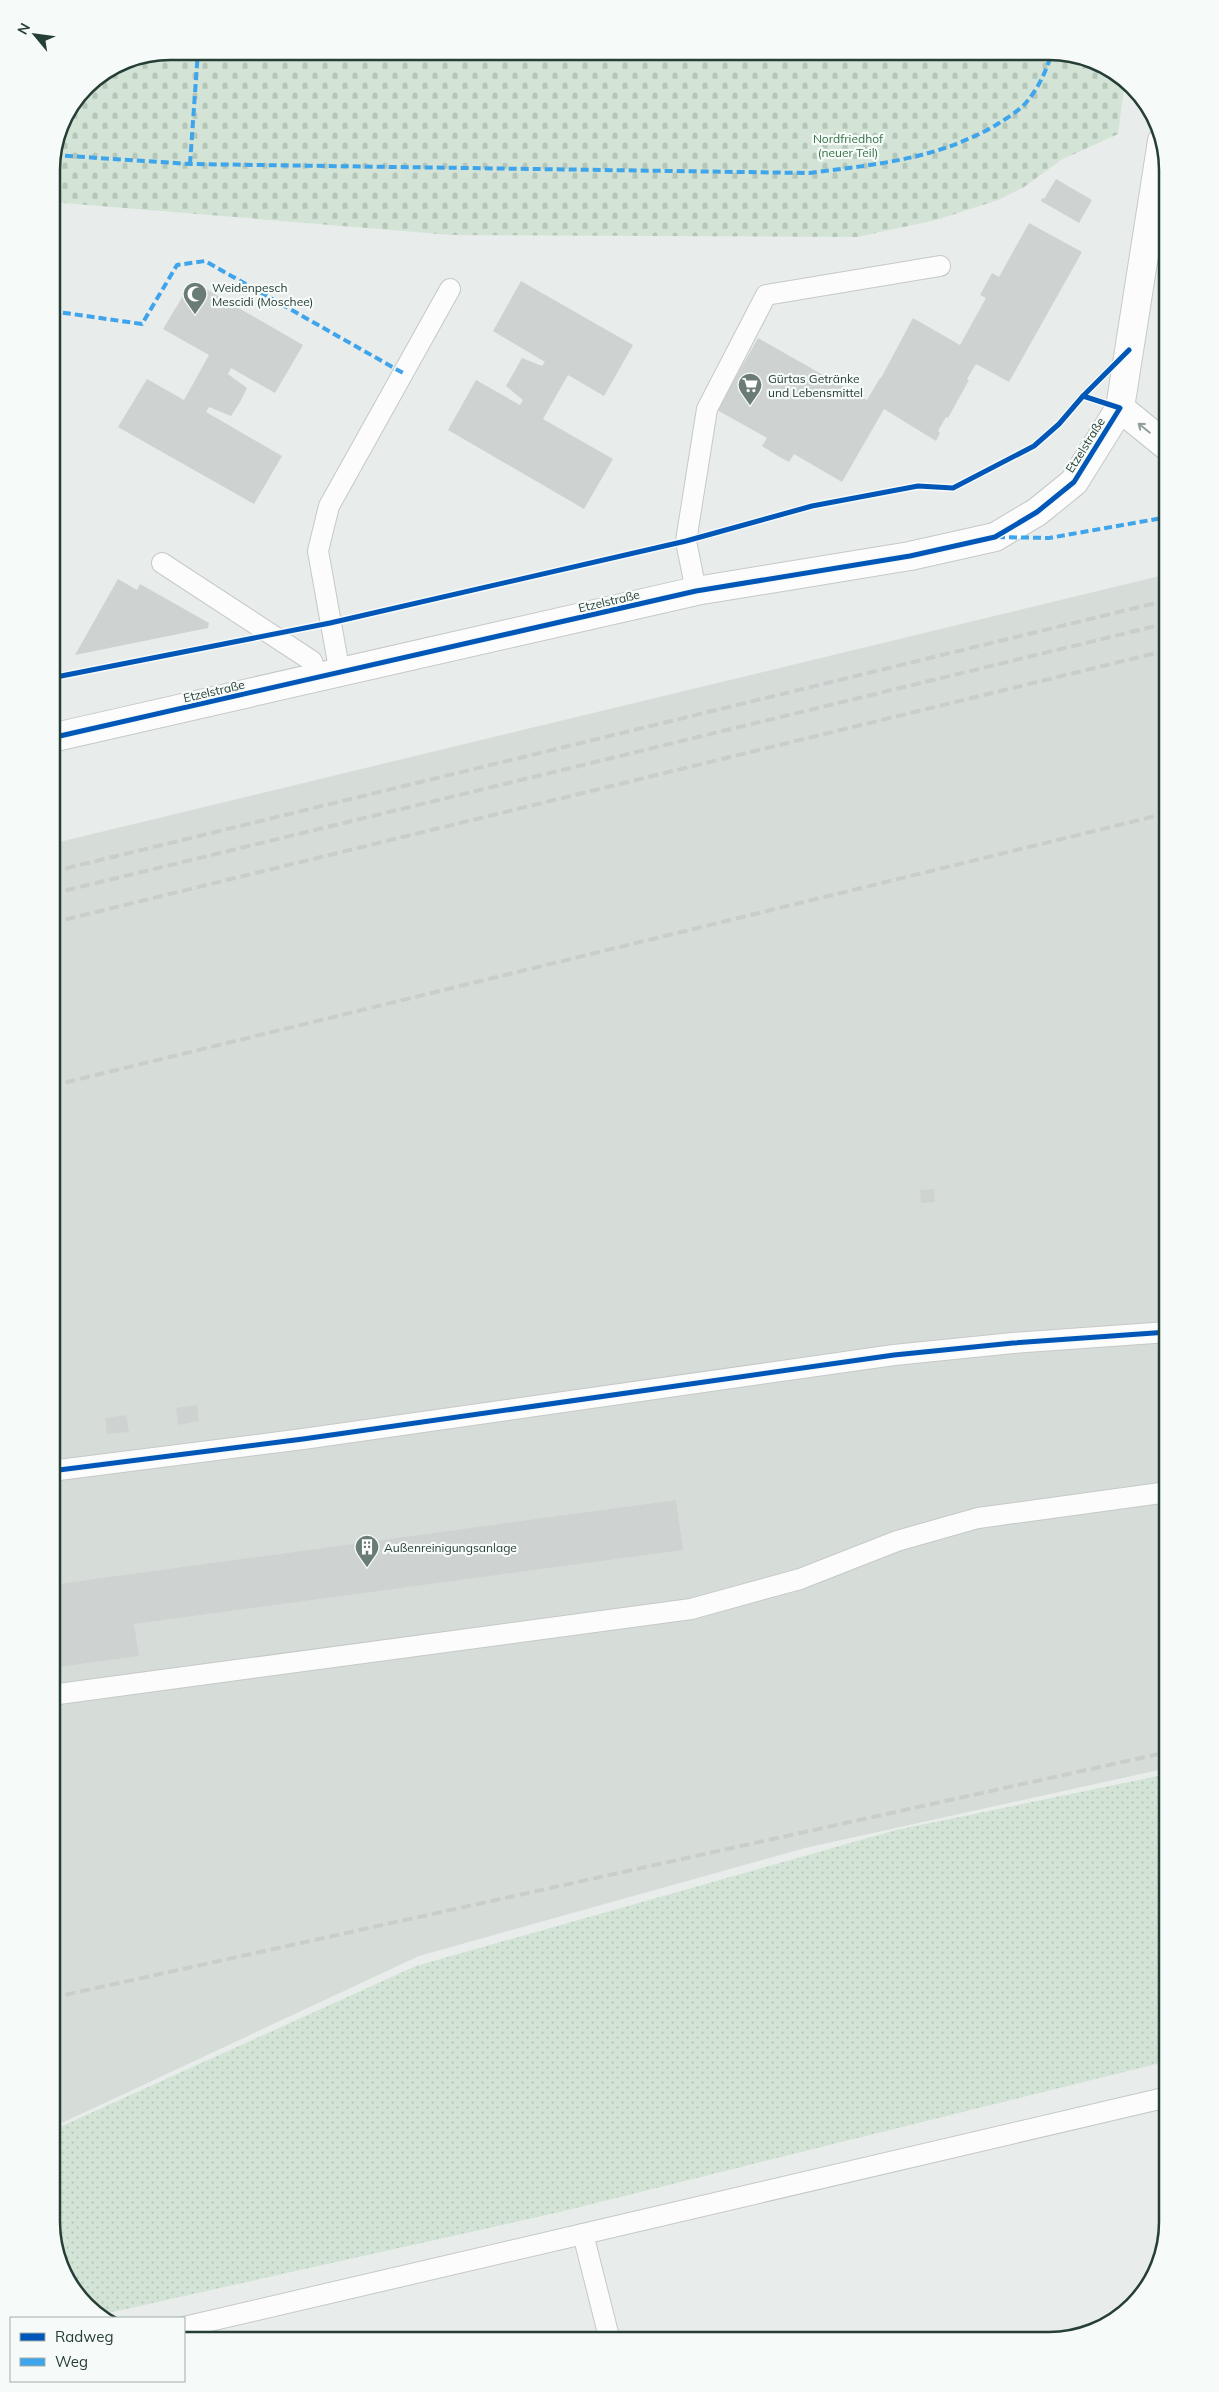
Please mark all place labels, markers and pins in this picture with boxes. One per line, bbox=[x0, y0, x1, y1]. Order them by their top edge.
place label: Weidenpesch Mescidi (Moschee) bbox=[212, 280, 313, 309]
mosque icon: Weidenpesch Mescidi (Moschee) bbox=[182, 281, 208, 315]
place label: Gürtas Getränke und Lebensmittel bbox=[768, 371, 863, 400]
supermarket icon: Gürtas Getränke und Lebensmittel bbox=[737, 372, 763, 406]
building icon: Außenreinigungsanlage bbox=[354, 1534, 380, 1568]
place label: Außenreinigungsanlage bbox=[384, 1540, 517, 1555]

